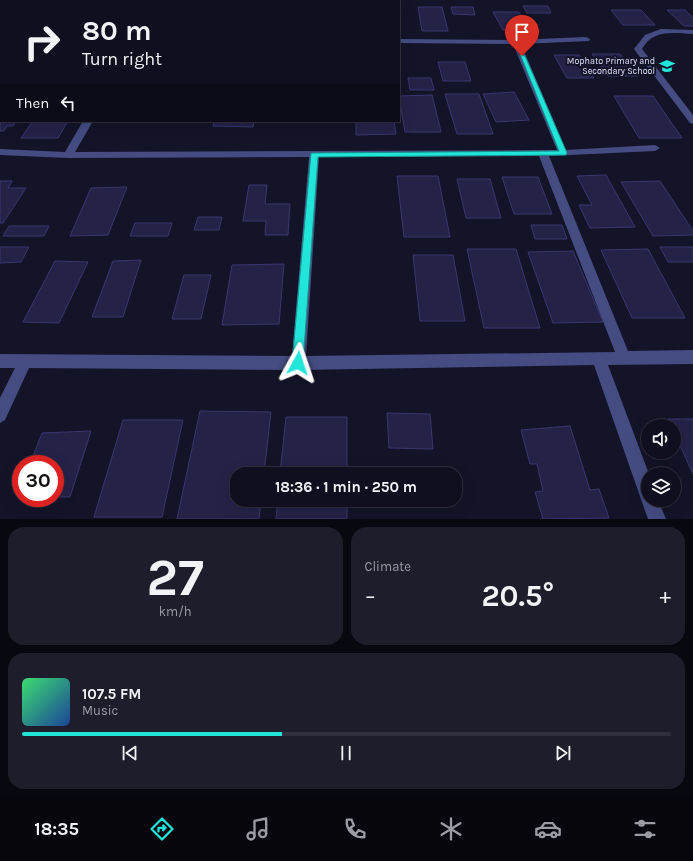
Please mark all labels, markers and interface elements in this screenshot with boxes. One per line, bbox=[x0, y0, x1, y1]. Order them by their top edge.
text: 80 m bbox=[82, 14, 151, 47]
pin bbox=[505, 15, 539, 56]
icon: right bbox=[16, 16, 68, 68]
icon: arrive bbox=[511, 21, 533, 43]
text: Turn right bbox=[82, 48, 162, 70]
place label: Mophato Primary and Secondary School bbox=[567, 56, 655, 76]
school or university icon: Mophato Primary and Secondary School bbox=[658, 57, 676, 75]
icon: left bbox=[57, 92, 79, 114]
text: Then bbox=[16, 94, 49, 112]
position arrow bbox=[277, 342, 319, 384]
map controls bbox=[641, 419, 681, 507]
button: sound bbox=[641, 419, 681, 459]
speed limit sign: 30 bbox=[12, 455, 64, 507]
button: layers bbox=[641, 467, 681, 507]
text: 18:36 · 1 min · 250 m bbox=[275, 478, 417, 496]
text: 27 bbox=[147, 547, 204, 608]
text: Climate bbox=[365, 559, 411, 574]
text: 20.5° bbox=[481, 578, 554, 614]
text: − bbox=[365, 583, 376, 609]
text: + bbox=[659, 583, 671, 609]
text: km/h bbox=[159, 604, 192, 619]
text: 107.5 FM bbox=[82, 685, 141, 703]
text: Music bbox=[82, 703, 118, 718]
icon: previous bbox=[119, 742, 141, 764]
icon: pause bbox=[335, 742, 357, 764]
icon: next bbox=[552, 742, 574, 764]
icon: directions bbox=[148, 815, 176, 843]
icon: music bbox=[244, 815, 272, 843]
icon: phone bbox=[341, 815, 369, 843]
icon: climate bbox=[437, 815, 465, 843]
icon: car bbox=[534, 815, 562, 843]
icon: filters bbox=[631, 815, 659, 843]
text: 18:35 bbox=[34, 818, 79, 840]

